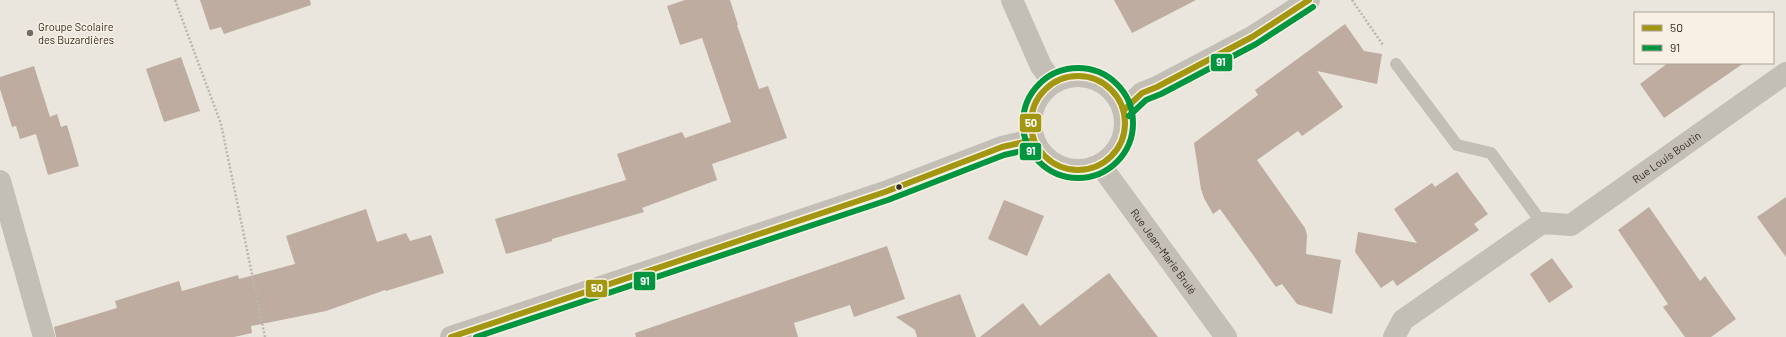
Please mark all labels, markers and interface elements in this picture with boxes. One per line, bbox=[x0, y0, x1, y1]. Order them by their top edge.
legend bbox=[1634, 12, 1774, 64]
place label: Groupe Scolaire des Buzardières bbox=[38, 20, 114, 46]
text: 50 bbox=[1670, 20, 1683, 34]
marker: Groupe Scolaire des Buzardières bbox=[25, 28, 35, 38]
text: 91 bbox=[1670, 40, 1680, 54]
line badge: 91 bbox=[1210, 53, 1233, 72]
text: 91 bbox=[1216, 55, 1226, 68]
line badge: 50 bbox=[1019, 113, 1042, 133]
text: 50 bbox=[1025, 116, 1037, 129]
street label: Rue Louis Boutin bbox=[1630, 128, 1703, 186]
line badge: 91 bbox=[1019, 142, 1042, 161]
text: 91 bbox=[1026, 144, 1036, 157]
unlabelled marker bbox=[894, 182, 904, 192]
street label: Rue Jean-Marie Brulé bbox=[1129, 206, 1199, 297]
line badge: 91 bbox=[633, 271, 656, 291]
text: 91 bbox=[640, 274, 650, 287]
line badge: 50 bbox=[585, 279, 608, 298]
text: 50 bbox=[591, 281, 603, 294]

